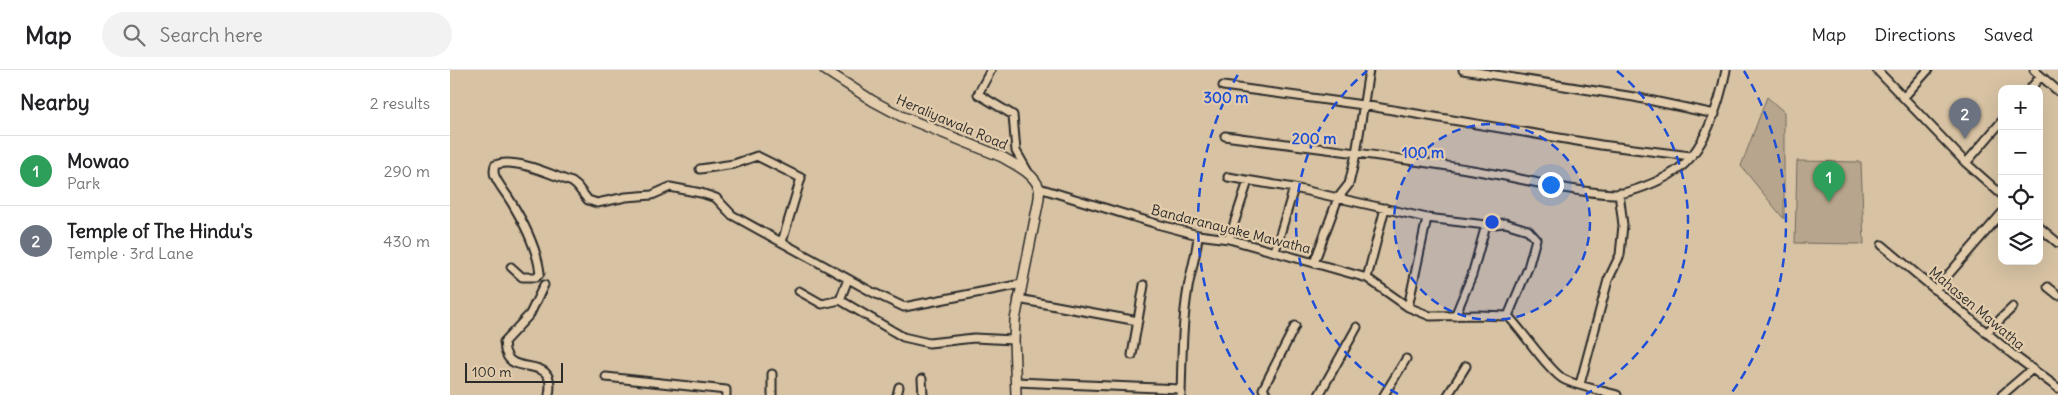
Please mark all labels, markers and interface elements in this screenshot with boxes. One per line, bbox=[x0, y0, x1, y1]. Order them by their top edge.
search box bbox=[102, 12, 452, 57]
text: Map bbox=[25, 20, 72, 50]
icon: search bbox=[120, 21, 148, 49]
text: Search here bbox=[160, 23, 263, 47]
text: Map bbox=[1811, 23, 1846, 46]
text: Directions bbox=[1874, 23, 1956, 46]
text: Saved bbox=[1984, 23, 2033, 46]
map controls bbox=[1998, 85, 2043, 265]
button: + bbox=[1998, 85, 2043, 130]
text: 300 m bbox=[1204, 88, 1249, 107]
text: Nearby bbox=[20, 89, 90, 116]
street label: Heraliyawala Road bbox=[893, 90, 1011, 154]
text: 2 results bbox=[370, 93, 430, 113]
pin: 2 bbox=[1949, 98, 1981, 139]
text: 200 m bbox=[1292, 129, 1336, 148]
button: − bbox=[1998, 130, 2043, 175]
text: 100 m bbox=[1402, 143, 1444, 162]
text: Mowao bbox=[67, 149, 129, 173]
text: 1 bbox=[33, 161, 39, 181]
text: 290 m bbox=[384, 161, 430, 181]
pin: 1 bbox=[1813, 161, 1845, 202]
your location bbox=[1538, 172, 1564, 198]
text: Park bbox=[67, 173, 100, 193]
button: locate bbox=[1998, 175, 2043, 220]
street label: Bandaranayake Mawatha bbox=[1149, 200, 1313, 258]
centre of rings bbox=[1483, 213, 1501, 231]
text: Temple of The Hindu's bbox=[67, 219, 253, 243]
button: layers bbox=[1998, 220, 2043, 265]
text: 2 bbox=[32, 231, 40, 251]
text: 430 m bbox=[383, 231, 430, 251]
text: Temple · 3rd Lane bbox=[67, 243, 194, 263]
street label: Mahasen Mawatha bbox=[1925, 263, 2029, 353]
scale bar bbox=[465, 360, 562, 383]
text: 100 m bbox=[472, 363, 512, 381]

